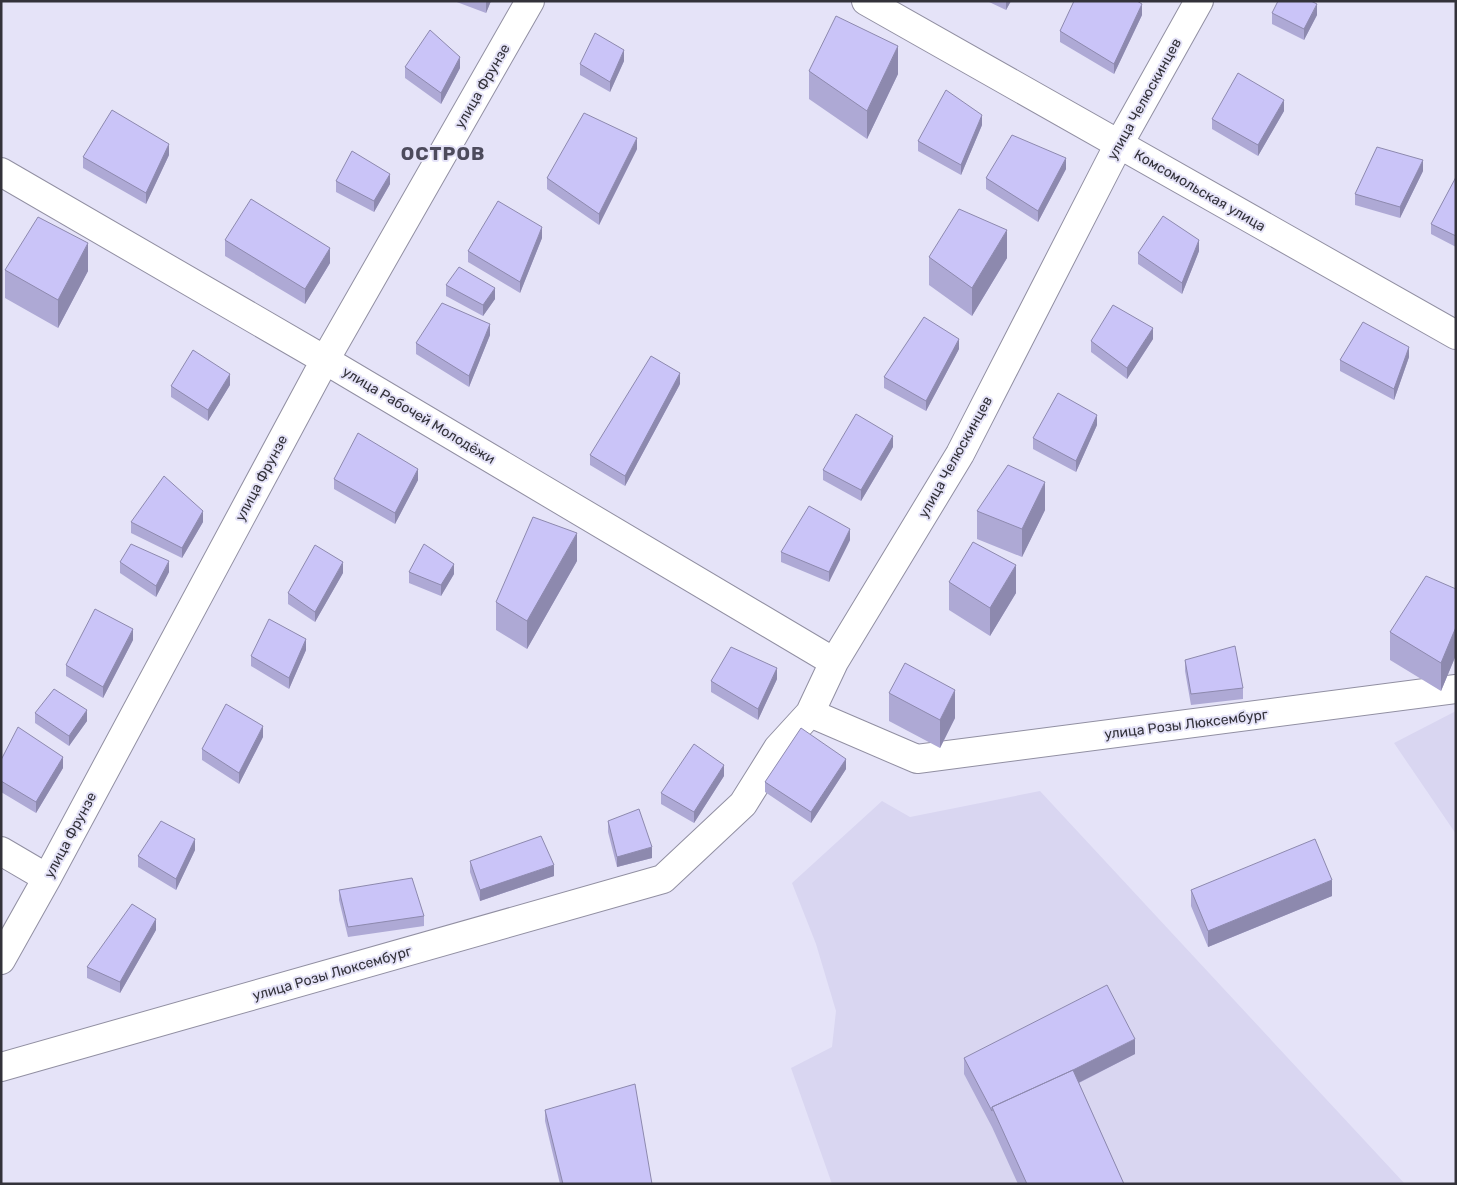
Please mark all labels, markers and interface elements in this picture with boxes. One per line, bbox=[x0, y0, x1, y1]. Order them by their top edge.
street label: улица Челюскинцев bbox=[1104, 35, 1185, 163]
street label: улица Фрунзе bbox=[451, 41, 514, 132]
district label: ОСТРОВ bbox=[401, 142, 485, 165]
street label: Комсомольская улица bbox=[1131, 146, 1268, 235]
street label: улица Рабочей Молодёжи bbox=[339, 363, 498, 468]
street label: улица Челюскинцев bbox=[915, 393, 996, 521]
street label: улица Фрунзе bbox=[232, 432, 291, 524]
street label: улица Розы Люксембург bbox=[1103, 706, 1269, 743]
street label: улица Фрунзе bbox=[41, 789, 100, 881]
street label: улица Розы Люксембург bbox=[251, 943, 414, 1004]

